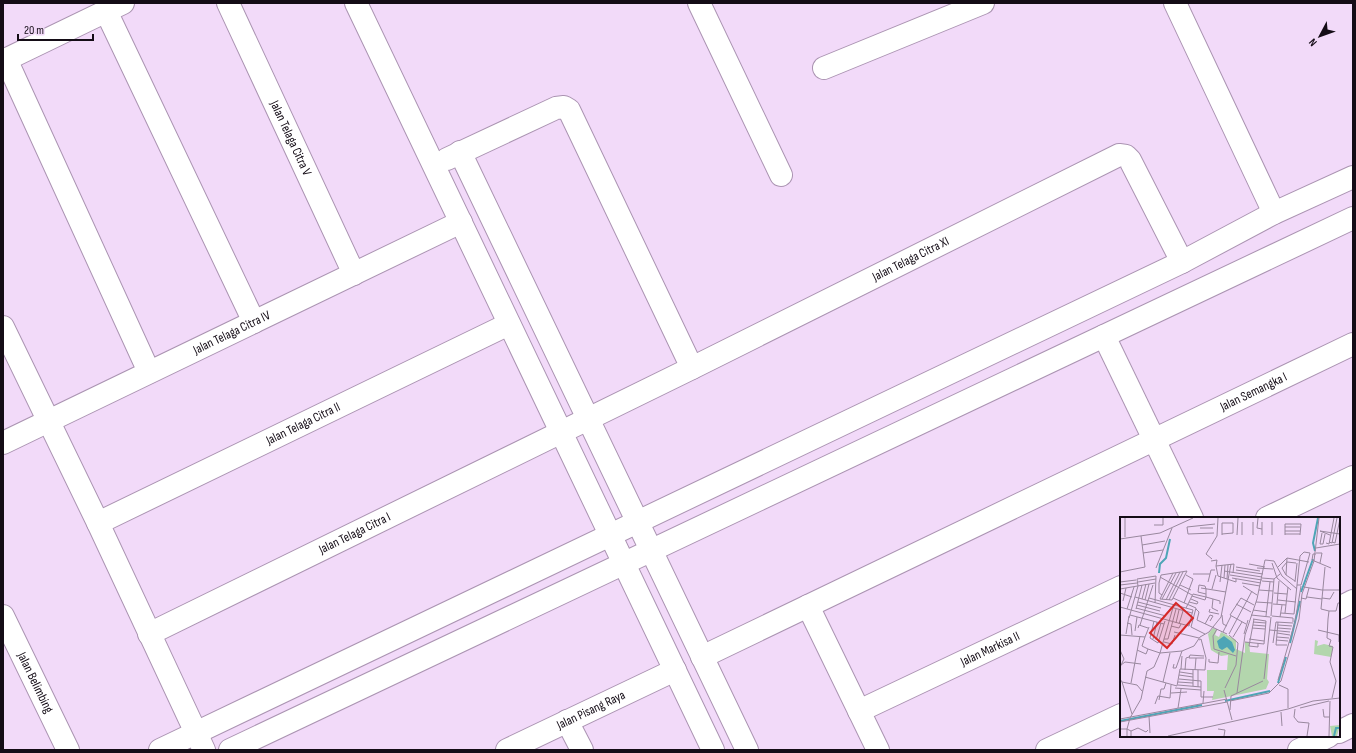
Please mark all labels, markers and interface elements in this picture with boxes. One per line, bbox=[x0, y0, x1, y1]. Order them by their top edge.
scale bar bbox=[18, 16, 93, 42]
north arrow bbox=[1300, 16, 1340, 56]
text: 20 m bbox=[24, 23, 44, 38]
text: N bbox=[1306, 36, 1320, 49]
street label: Jalan Telaga Citra V bbox=[266, 97, 315, 178]
street label: Jalan Telaga Citra XI bbox=[869, 233, 952, 285]
street label: Jalan Telaga Citra IV bbox=[190, 307, 273, 358]
street label: Jalan Semangka I bbox=[1217, 369, 1290, 415]
street label: Jalan Telaga Citra II bbox=[263, 399, 343, 449]
street label: Jalan Telaga Citra I bbox=[315, 509, 393, 558]
inset map bbox=[1120, 517, 1340, 737]
street label: Jalan Markisa II bbox=[957, 628, 1022, 670]
street label: Jalan Belimbing bbox=[13, 649, 57, 716]
street label: Jalan Pisang Raya bbox=[553, 687, 628, 734]

